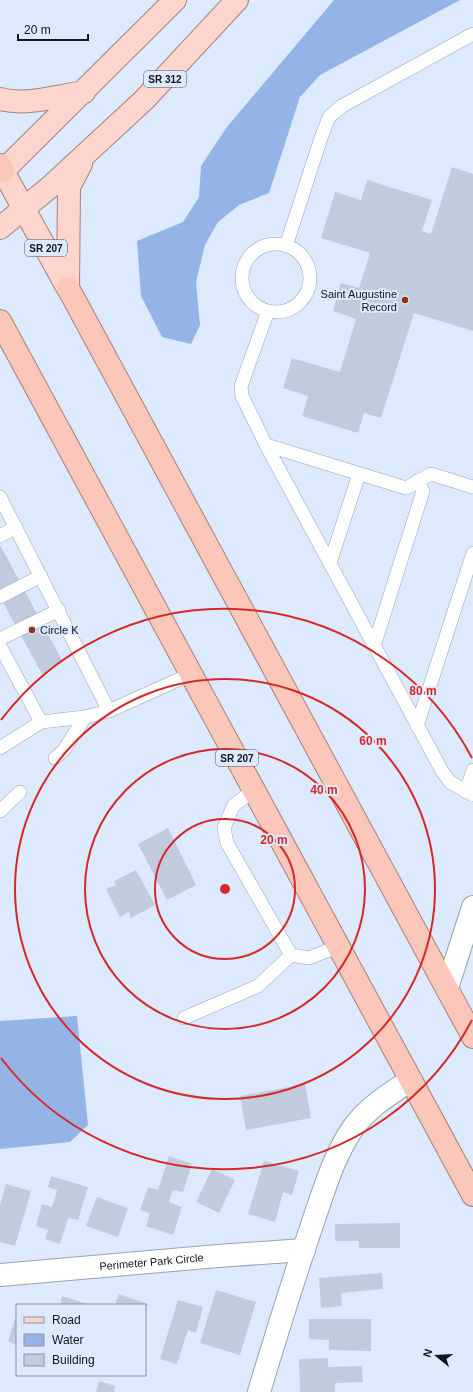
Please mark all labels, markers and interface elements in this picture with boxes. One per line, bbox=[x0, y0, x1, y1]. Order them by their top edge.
scale bar bbox=[18, 16, 88, 42]
text: 20 m bbox=[24, 23, 51, 37]
road number: SR 312 bbox=[144, 71, 186, 87]
road number: SR 207 bbox=[25, 240, 67, 256]
place label: Saint Augustine Record bbox=[321, 288, 397, 313]
marker: Saint Augustine Record bbox=[400, 295, 410, 305]
place label: Circle K bbox=[40, 624, 79, 636]
marker: Circle K bbox=[27, 625, 37, 635]
text: 80 m bbox=[409, 684, 437, 698]
text: 60 m bbox=[359, 734, 387, 748]
road number: SR 207 bbox=[216, 750, 258, 766]
text: 40 m bbox=[310, 783, 338, 797]
text: 20 m bbox=[260, 833, 288, 847]
centre of rings bbox=[218, 882, 232, 896]
street label: Perimeter Park Circle bbox=[99, 1251, 204, 1272]
legend bbox=[16, 1304, 146, 1376]
text: Road bbox=[52, 1313, 81, 1327]
text: Water bbox=[52, 1333, 84, 1347]
north arrow bbox=[417, 1336, 457, 1376]
text: N bbox=[421, 1347, 434, 1359]
text: Building bbox=[52, 1353, 95, 1367]

